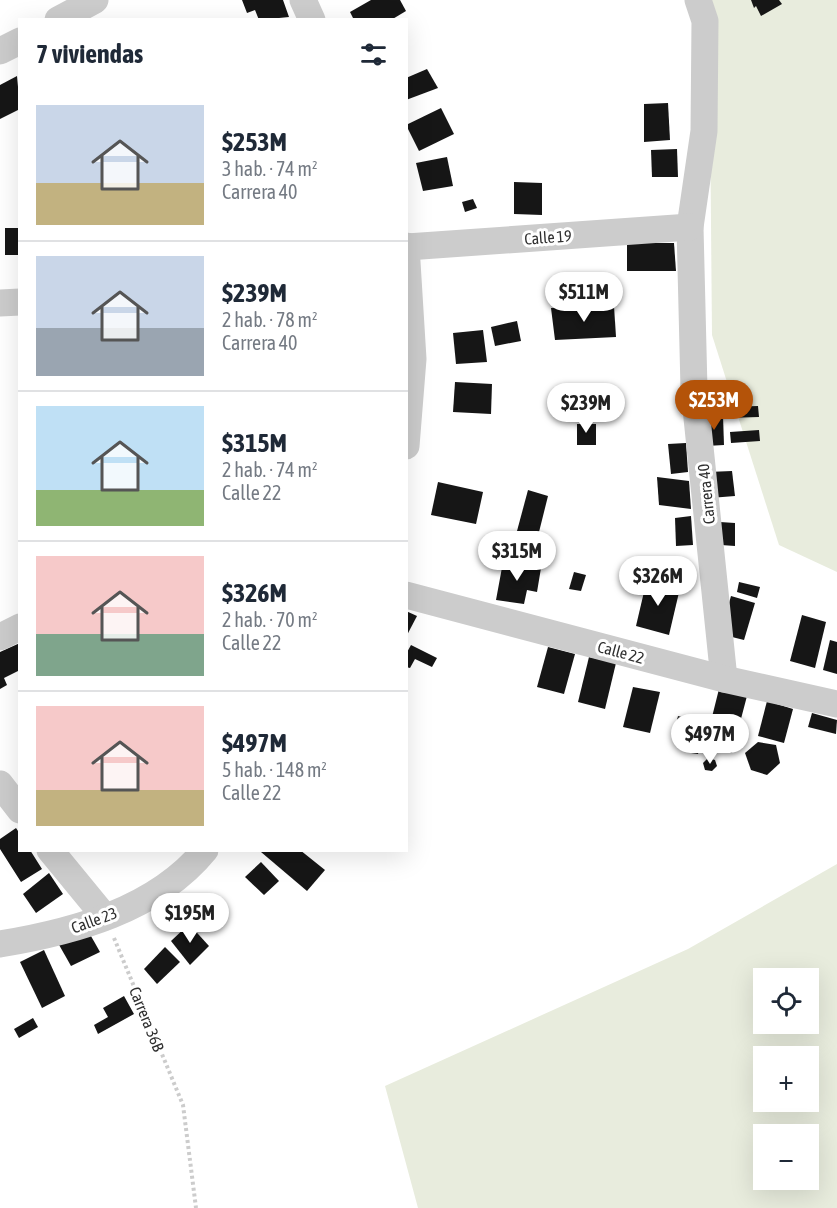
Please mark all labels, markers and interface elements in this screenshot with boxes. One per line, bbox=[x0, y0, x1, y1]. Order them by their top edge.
icon: filters bbox=[357, 38, 390, 71]
text: 7 viviendas bbox=[36, 39, 143, 69]
text: $253M bbox=[222, 127, 287, 157]
icon: home bbox=[84, 129, 156, 201]
text: 3 hab. · 74 m² bbox=[222, 157, 317, 180]
text: Carrera 40 bbox=[222, 180, 298, 203]
street label: Calle 19 bbox=[524, 226, 572, 248]
pin: $511M bbox=[542, 272, 626, 323]
text: $239M bbox=[222, 278, 287, 308]
icon: home bbox=[84, 280, 156, 352]
text: $511M bbox=[559, 280, 609, 303]
text: 2 hab. · 78 m² bbox=[222, 308, 317, 331]
text: Carrera 40 bbox=[222, 331, 298, 354]
pin: $253M bbox=[672, 380, 756, 431]
pin: $239M bbox=[544, 383, 628, 434]
text: $253M bbox=[689, 388, 739, 411]
text: $239M bbox=[561, 391, 611, 414]
text: $315M bbox=[222, 428, 287, 458]
icon: home bbox=[84, 430, 156, 502]
text: 2 hab. · 74 m² bbox=[222, 458, 317, 481]
street label: Carrera 40 bbox=[694, 463, 718, 525]
text: Calle 22 bbox=[222, 481, 281, 504]
pin: $315M bbox=[475, 531, 559, 582]
text: $315M bbox=[492, 539, 542, 562]
pin: $326M bbox=[616, 556, 700, 607]
text: $326M bbox=[633, 564, 683, 587]
text: $326M bbox=[222, 578, 287, 608]
icon: home bbox=[84, 580, 156, 652]
text: 2 hab. · 70 m² bbox=[222, 608, 317, 631]
text: Calle 22 bbox=[222, 631, 281, 654]
street label: Calle 22 bbox=[596, 637, 646, 667]
pin: $497M bbox=[668, 714, 752, 765]
text: $497M bbox=[685, 722, 735, 745]
text: $497M bbox=[222, 728, 287, 758]
icon: home bbox=[84, 730, 156, 802]
text: 5 hab. · 148 m² bbox=[222, 758, 327, 781]
text: Calle 22 bbox=[222, 781, 281, 804]
pin: $195M bbox=[148, 893, 232, 944]
text: $195M bbox=[165, 901, 215, 924]
street label: Calle 23 bbox=[69, 903, 119, 937]
map controls bbox=[753, 968, 819, 1190]
button: locate bbox=[753, 968, 819, 1034]
street label: Carrera 36B bbox=[126, 984, 168, 1054]
button: + bbox=[753, 1046, 819, 1112]
button: − bbox=[753, 1124, 819, 1190]

